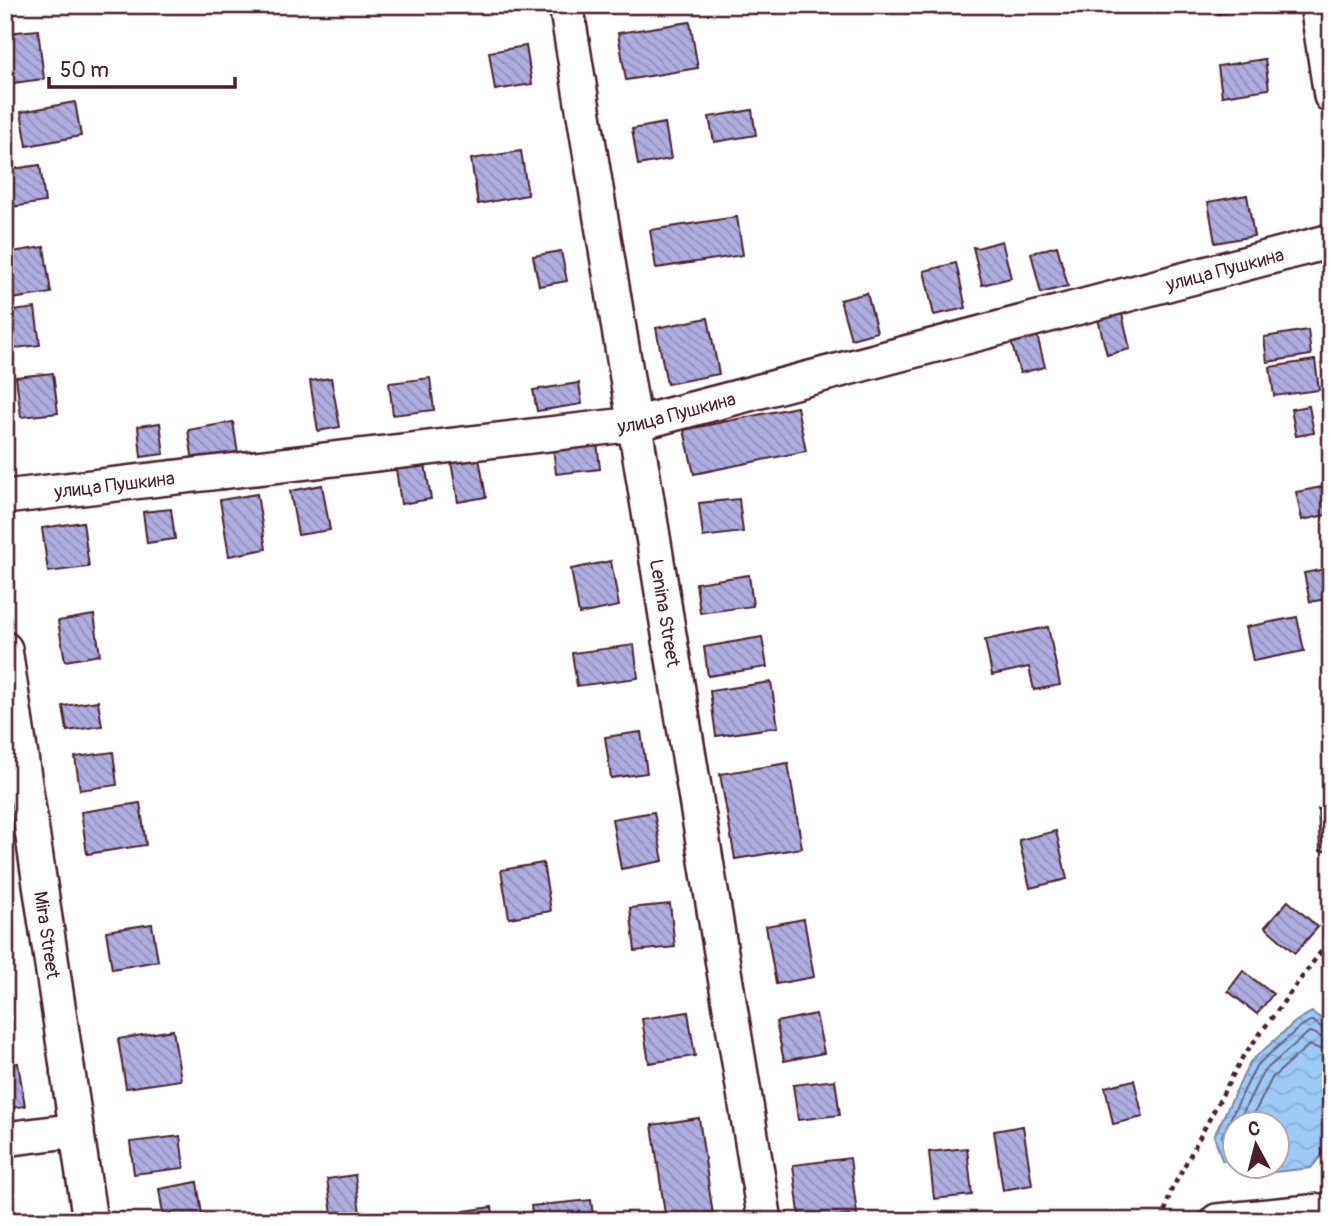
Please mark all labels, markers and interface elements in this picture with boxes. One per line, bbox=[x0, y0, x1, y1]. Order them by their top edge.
scale bar bbox=[49, 46, 234, 90]
text: 50 m bbox=[60, 57, 109, 84]
street label: улица Пушкина bbox=[1162, 243, 1287, 297]
street label: улица Пушкина bbox=[615, 387, 738, 439]
street label: улица Пушкина bbox=[52, 466, 176, 504]
street label: Lenina Street bbox=[644, 557, 685, 669]
street label: Mira Street bbox=[28, 890, 65, 981]
north arrow bbox=[1220, 1110, 1290, 1180]
text: С bbox=[1247, 1116, 1262, 1142]

